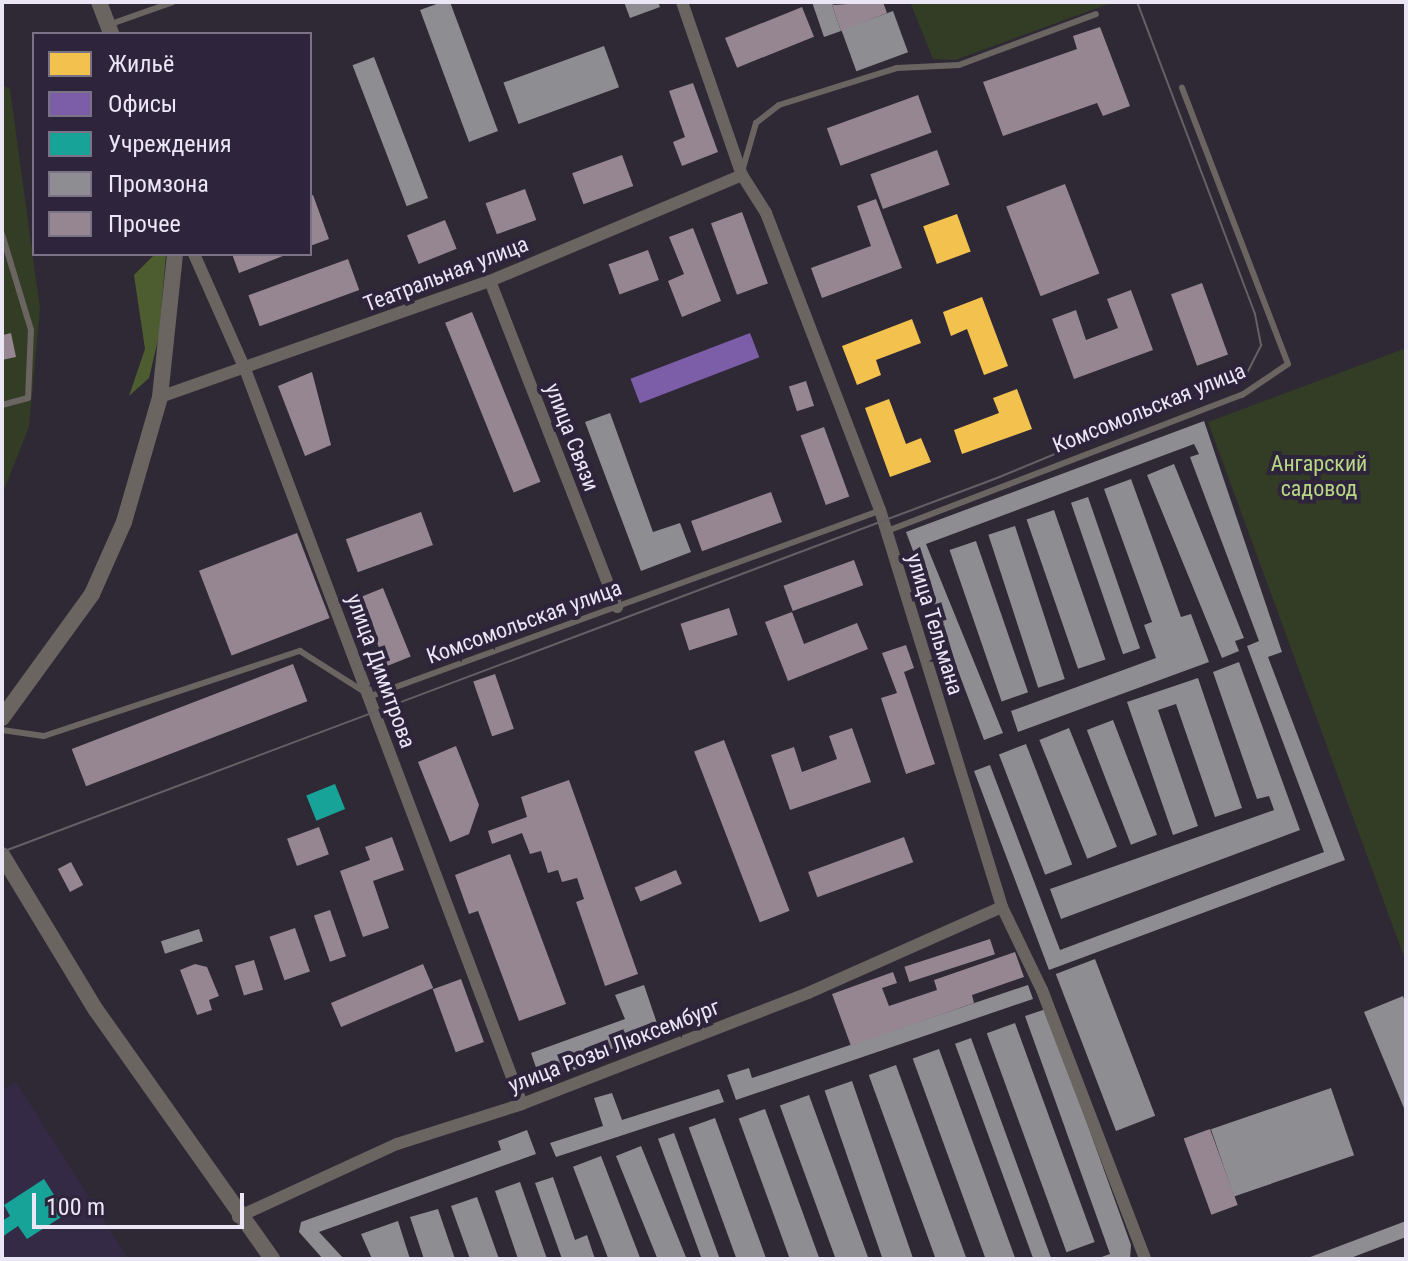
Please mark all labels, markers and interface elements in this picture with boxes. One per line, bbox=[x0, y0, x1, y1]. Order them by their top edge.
legend bbox=[32, 32, 312, 256]
text: Жильё bbox=[108, 50, 174, 78]
text: Офисы bbox=[108, 90, 177, 118]
text: Учреждения bbox=[108, 130, 232, 158]
text: Промзона bbox=[108, 170, 209, 198]
text: Прочее bbox=[108, 210, 181, 238]
street label: Театральная улица bbox=[360, 230, 532, 318]
street label: Комсомольская улица bbox=[1049, 357, 1249, 459]
street label: улица Связи bbox=[539, 379, 605, 495]
park label: Ангарский садовод bbox=[1271, 450, 1367, 502]
street label: улица Тельмана bbox=[901, 550, 969, 698]
street label: Комсомольская улица bbox=[423, 574, 625, 670]
street label: улица Димитрова bbox=[341, 590, 421, 752]
street label: улица Розы Люксембург bbox=[505, 993, 723, 1099]
scale bar bbox=[36, 1177, 248, 1227]
text: 100 m bbox=[46, 1193, 105, 1221]

